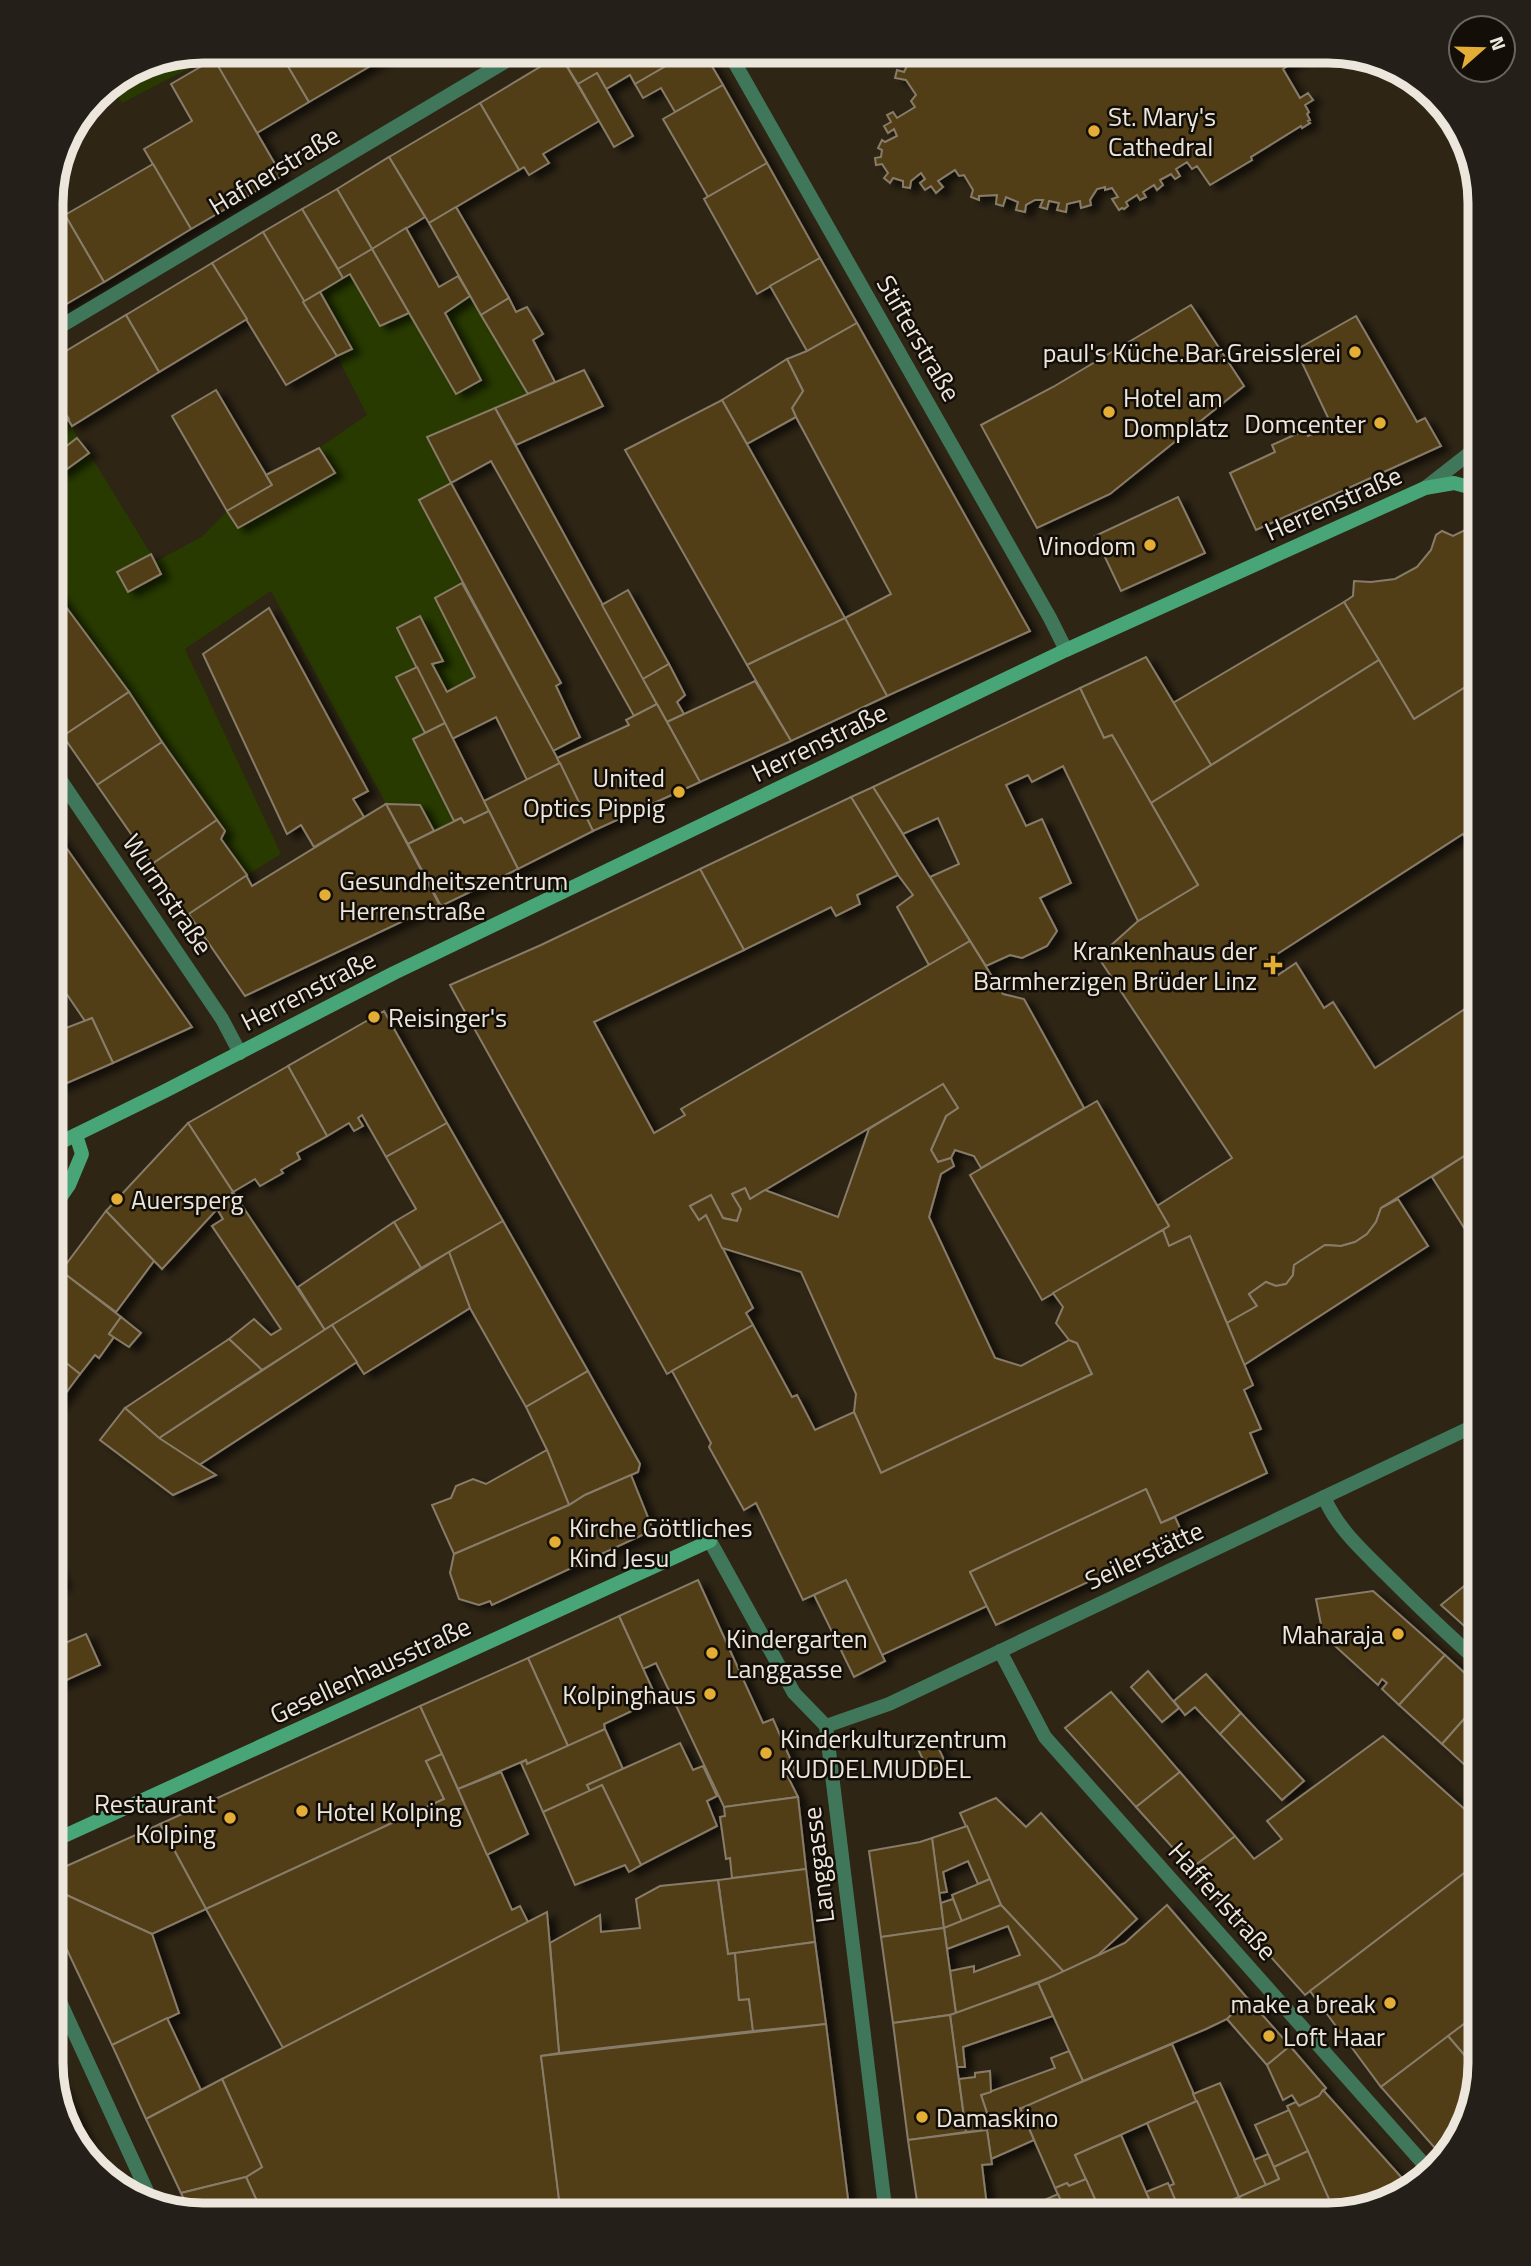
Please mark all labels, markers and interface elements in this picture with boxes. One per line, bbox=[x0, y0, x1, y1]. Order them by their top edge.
north arrow bbox=[1447, 14, 1517, 84]
text: N bbox=[1483, 32, 1514, 54]
place label: St. Mary's Cathedral bbox=[1108, 97, 1216, 166]
street label: Hafnerstraße bbox=[201, 116, 347, 224]
marker: St. Mary's Cathedral bbox=[1086, 123, 1102, 139]
street label: Stifterstraße bbox=[867, 268, 971, 408]
place label: paul's Küche.Bar.Greisslerei bbox=[1043, 333, 1341, 372]
marker: paul's Küche.Bar.Greisslerei bbox=[1347, 344, 1363, 360]
place label: Hotel am Domplatz bbox=[1123, 378, 1229, 447]
marker: Hotel am Domplatz bbox=[1101, 404, 1117, 420]
place label: Domcenter bbox=[1244, 404, 1366, 443]
marker: Domcenter bbox=[1372, 415, 1388, 431]
street label: Herrenstraße bbox=[1258, 455, 1408, 551]
place label: Vinodom bbox=[1038, 526, 1136, 565]
marker: Vinodom bbox=[1142, 537, 1158, 553]
street label: Herrenstraße bbox=[745, 692, 893, 792]
place label: United Optics Pippig bbox=[523, 758, 665, 827]
marker: United Optics Pippig bbox=[671, 784, 687, 800]
street label: Wurmstraße bbox=[113, 826, 223, 962]
place label: Gesundheitszentrum Herrenstraße bbox=[339, 861, 568, 930]
marker: Gesundheitszentrum Herrenstraße bbox=[317, 887, 333, 903]
place label: Krankenhaus der Barmherzigen Brüder Linz bbox=[973, 931, 1257, 1000]
street label: Herrenstraße bbox=[234, 939, 382, 1041]
marker: Krankenhaus der Barmherzigen Brüder Linz bbox=[1263, 955, 1283, 975]
place label: Reisinger's bbox=[388, 998, 507, 1037]
marker: Reisinger's bbox=[366, 1009, 382, 1025]
place label: Auersperg bbox=[131, 1180, 244, 1219]
marker: Auersperg bbox=[109, 1191, 125, 1207]
place label: Kirche Göttliches Kind Jesu bbox=[569, 1508, 752, 1577]
street label: Seilerstätte bbox=[1078, 1511, 1210, 1599]
marker: Kirche Göttliches Kind Jesu bbox=[547, 1534, 563, 1550]
street label: Gesellenhausstraße bbox=[263, 1606, 477, 1734]
place label: Maharaja bbox=[1281, 1615, 1384, 1654]
place label: Kindergarten Langgasse bbox=[726, 1619, 868, 1688]
marker: Maharaja bbox=[1390, 1626, 1406, 1642]
marker: Kindergarten Langgasse bbox=[704, 1645, 720, 1661]
place label: Kolpinghaus bbox=[562, 1675, 696, 1714]
marker: Kolpinghaus bbox=[702, 1686, 718, 1702]
place label: Kinderkulturzentrum KUDDELMUDDEL bbox=[780, 1719, 1007, 1788]
marker: Kinderkulturzentrum KUDDELMUDDEL bbox=[758, 1745, 774, 1761]
place label: Restaurant Kolping bbox=[94, 1784, 216, 1853]
place label: Hotel Kolping bbox=[316, 1792, 462, 1831]
marker: Hotel Kolping bbox=[294, 1803, 310, 1819]
street label: Langgasse bbox=[792, 1805, 844, 1925]
marker: Restaurant Kolping bbox=[222, 1810, 238, 1826]
street label: Hafferlstraße bbox=[1159, 1833, 1287, 1969]
place label: make a break bbox=[1231, 1984, 1376, 2023]
marker: make a break bbox=[1382, 1995, 1398, 2011]
place label: Loft Haar bbox=[1283, 2017, 1385, 2056]
marker: Loft Haar bbox=[1261, 2028, 1277, 2044]
place label: Damaskino bbox=[936, 2098, 1059, 2137]
marker: Damaskino bbox=[914, 2109, 930, 2125]

